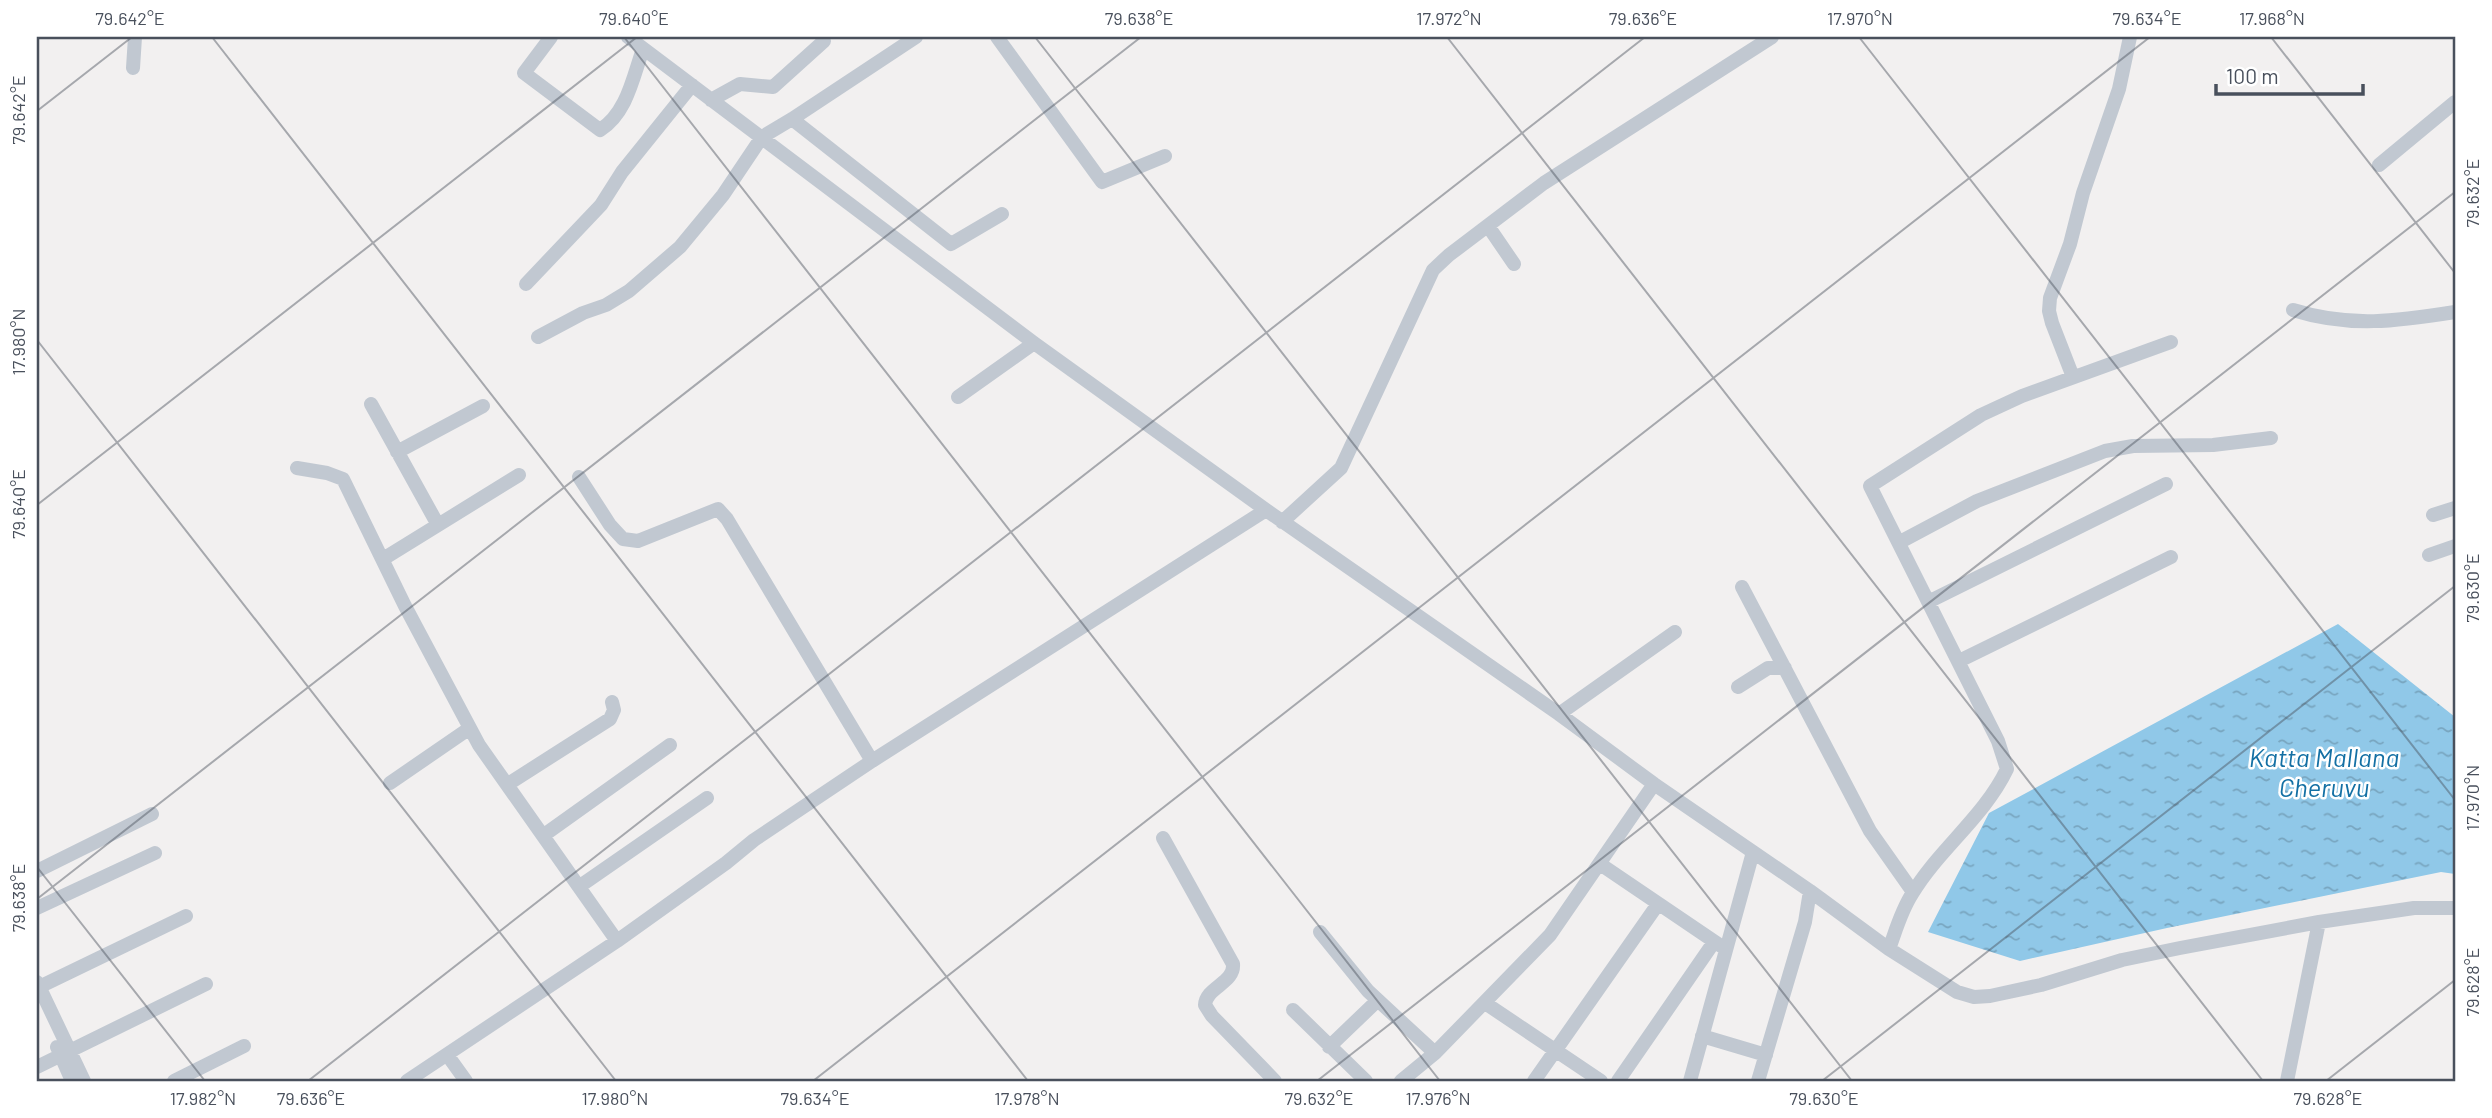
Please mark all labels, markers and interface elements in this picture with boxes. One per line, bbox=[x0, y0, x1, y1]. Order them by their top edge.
text: 79.642°E bbox=[95, 7, 165, 29]
text: 79.640°E bbox=[599, 7, 669, 29]
text: 79.638°E bbox=[1105, 7, 1173, 29]
text: 17.972°N bbox=[1416, 7, 1482, 29]
text: 79.636°E bbox=[1609, 7, 1677, 29]
text: 17.970°N bbox=[1827, 7, 1893, 29]
text: 79.634°E bbox=[2112, 7, 2182, 29]
text: 17.968°N bbox=[2239, 7, 2305, 29]
scale bar bbox=[2216, 52, 2362, 96]
text: 100 m bbox=[2226, 63, 2279, 88]
text: 79.642°E bbox=[7, 75, 29, 145]
text: 79.632°E bbox=[2461, 159, 2483, 227]
text: 17.980°N bbox=[7, 309, 29, 375]
text: 79.640°E bbox=[7, 469, 29, 539]
text: 79.630°E bbox=[2461, 553, 2483, 623]
water label: Katta Mallana Cheruvu bbox=[2249, 741, 2399, 802]
text: 17.970°N bbox=[2461, 765, 2483, 831]
text: 79.638°E bbox=[7, 864, 29, 932]
text: 79.628°E bbox=[2461, 948, 2483, 1016]
text: 17.982°N bbox=[170, 1087, 236, 1109]
text: 79.636°E bbox=[277, 1087, 345, 1109]
text: 17.980°N bbox=[582, 1087, 648, 1109]
text: 79.634°E bbox=[780, 1087, 850, 1109]
text: 17.978°N bbox=[994, 1087, 1060, 1109]
text: 79.632°E bbox=[1285, 1087, 1353, 1109]
text: 17.976°N bbox=[1405, 1087, 1471, 1109]
text: 79.630°E bbox=[1789, 1087, 1859, 1109]
text: 79.628°E bbox=[2294, 1087, 2362, 1109]

